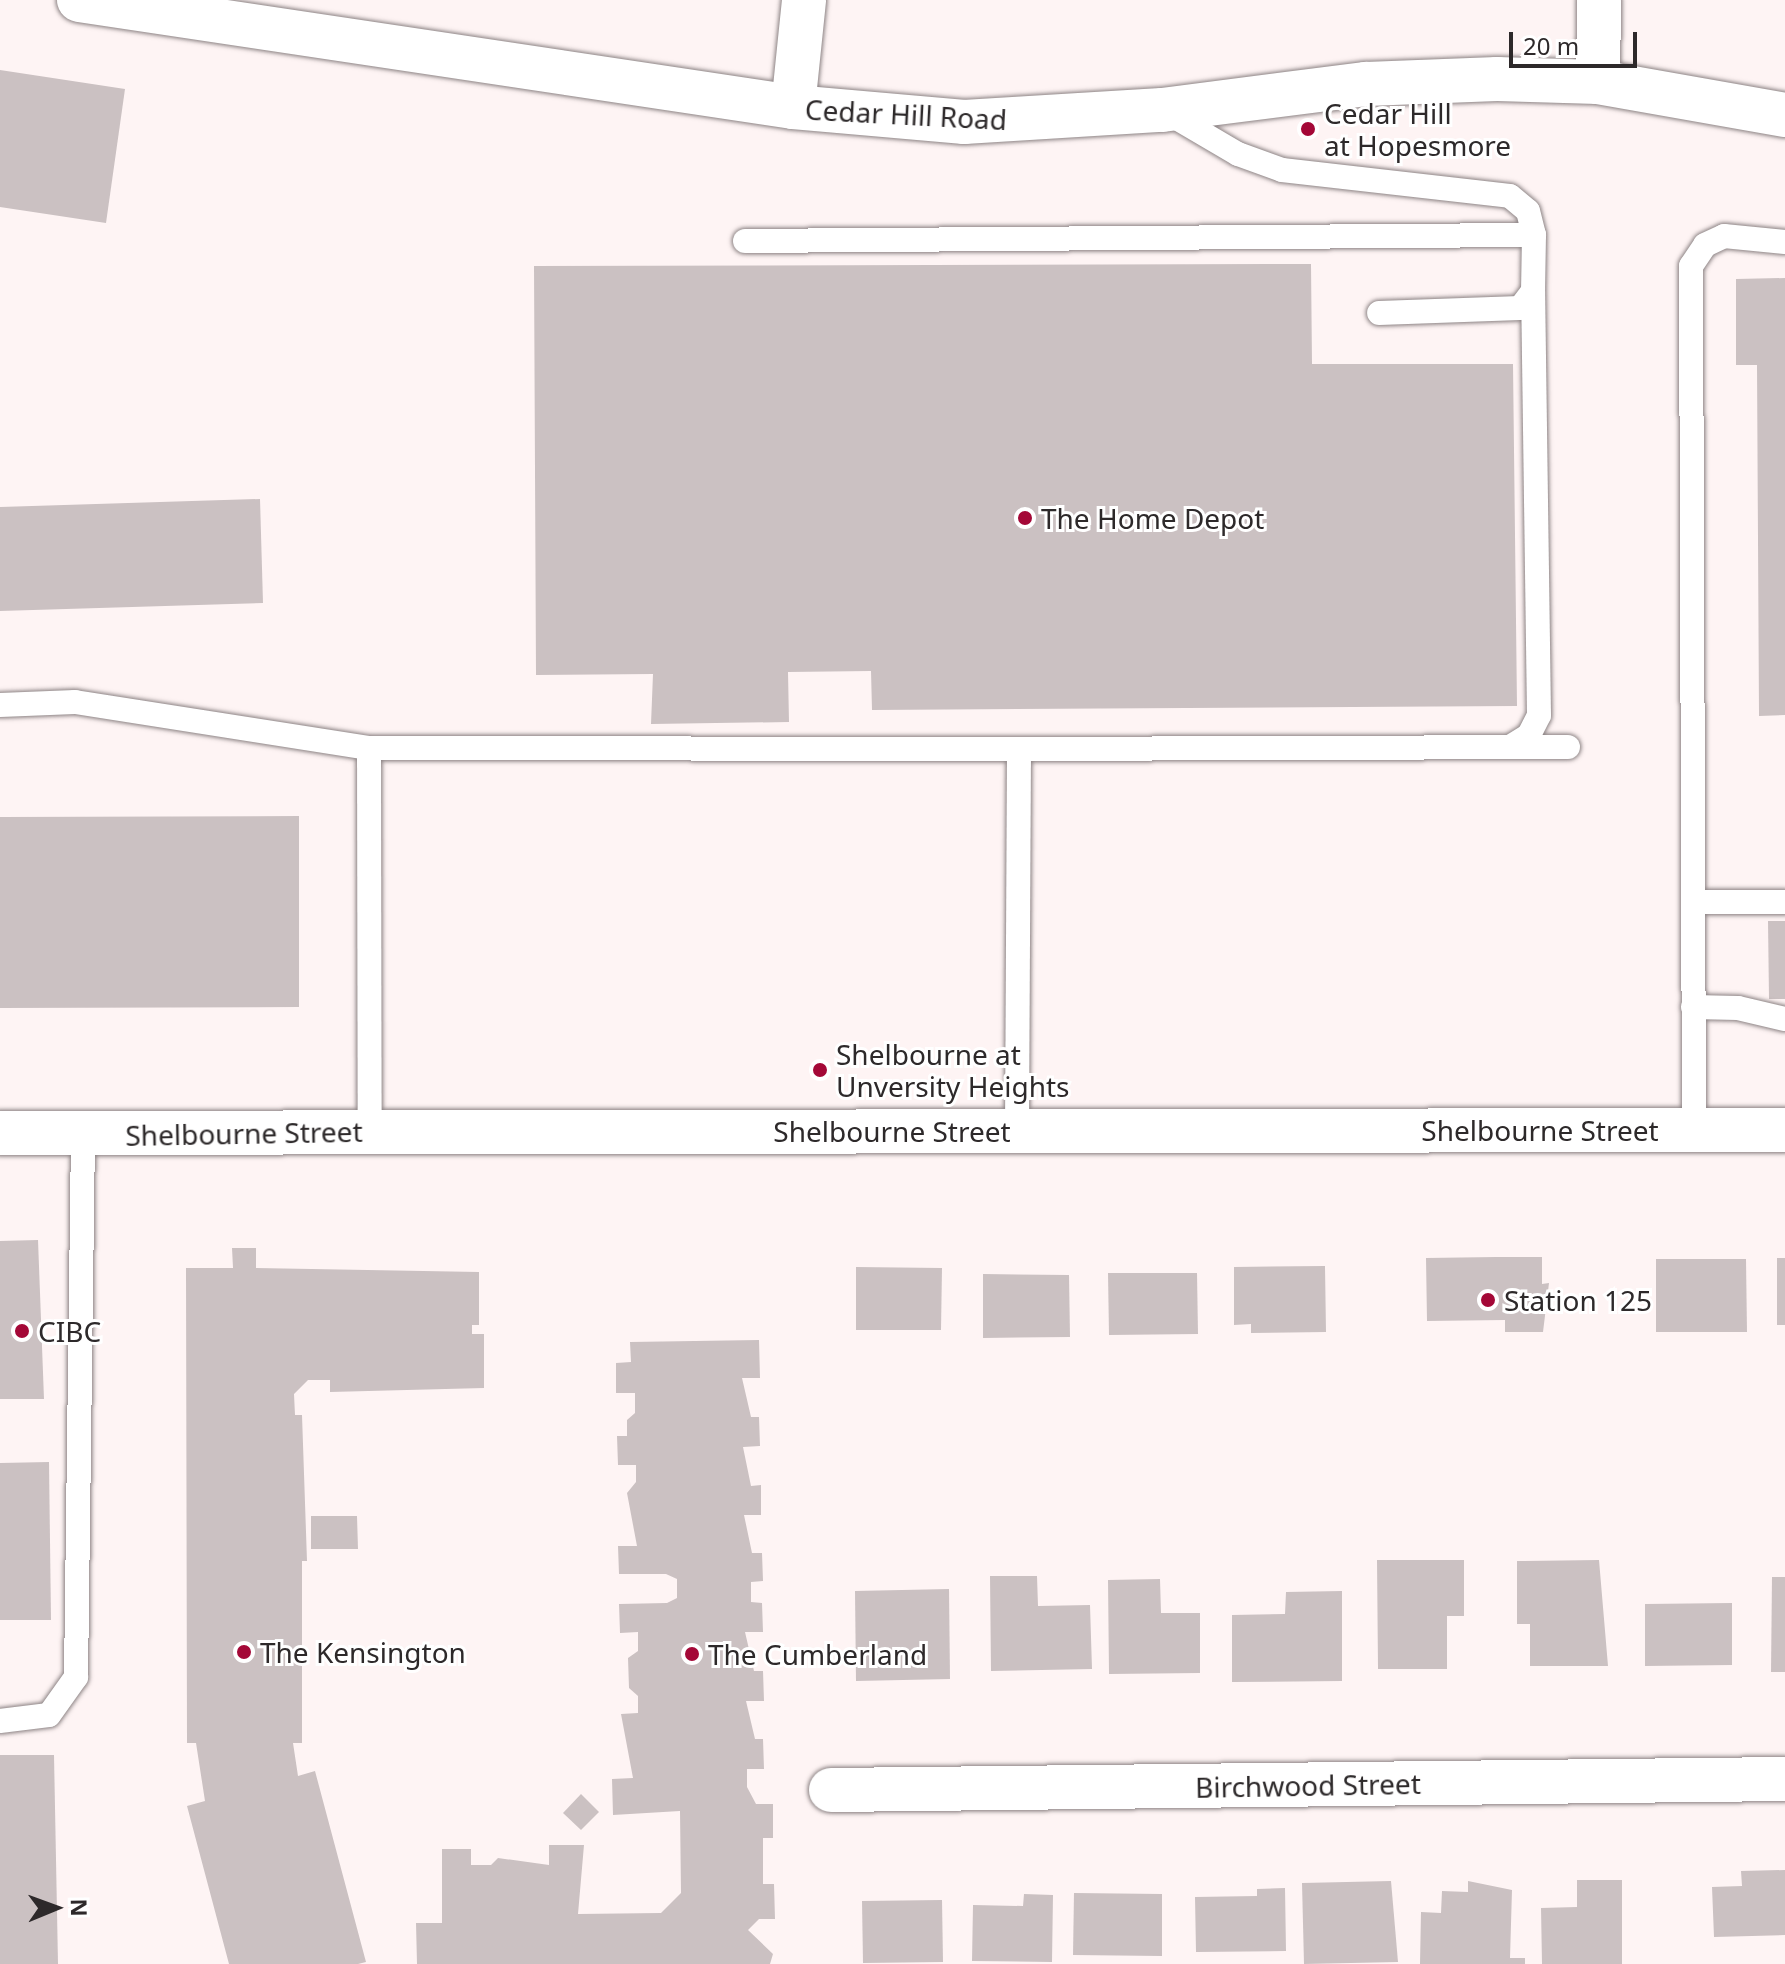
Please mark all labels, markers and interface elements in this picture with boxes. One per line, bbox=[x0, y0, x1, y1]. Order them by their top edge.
scale bar bbox=[1513, 16, 1641, 66]
text: 20 m bbox=[1523, 29, 1579, 62]
street label: Cedar Hill Road bbox=[804, 92, 1008, 136]
place label: Cedar Hill at Hopesmore bbox=[1324, 96, 1511, 162]
marker: Cedar Hill at Hopesmore bbox=[1299, 120, 1317, 138]
place label: The Home Depot bbox=[1041, 501, 1264, 535]
marker: The Home Depot bbox=[1016, 509, 1034, 527]
place label: Shelbourne at Unversity Heights bbox=[836, 1037, 1069, 1103]
marker: Shelbourne at Unversity Heights bbox=[811, 1061, 829, 1079]
street label: Shelbourne Street bbox=[1421, 1113, 1659, 1147]
street label: Shelbourne Street bbox=[125, 1114, 363, 1152]
street label: Shelbourne Street bbox=[773, 1114, 1011, 1148]
place label: Station 125 bbox=[1504, 1283, 1652, 1317]
marker: Station 125 bbox=[1479, 1291, 1497, 1309]
place label: CIBC bbox=[38, 1314, 101, 1348]
marker: CIBC bbox=[13, 1322, 31, 1340]
place label: The Kensington bbox=[260, 1635, 466, 1669]
place label: The Cumberland bbox=[708, 1637, 927, 1671]
marker: The Kensington bbox=[235, 1643, 253, 1661]
marker: The Cumberland bbox=[683, 1645, 701, 1663]
street label: Birchwood Street bbox=[1195, 1766, 1421, 1804]
north arrow bbox=[16, 1868, 96, 1948]
text: N bbox=[65, 1898, 95, 1917]

